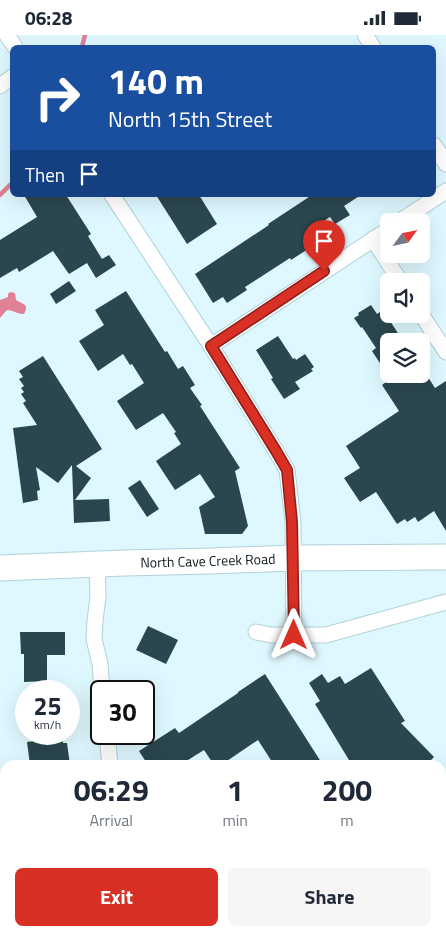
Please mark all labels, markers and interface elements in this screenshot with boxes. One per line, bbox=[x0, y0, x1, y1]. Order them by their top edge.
text: 06:28 bbox=[25, 3, 72, 32]
text: 140 m bbox=[108, 54, 204, 108]
icon: right bbox=[25, 65, 90, 130]
text: North 15th Street bbox=[108, 102, 272, 136]
text: Then bbox=[25, 160, 65, 189]
icon: arrive bbox=[75, 160, 103, 188]
north arrow bbox=[380, 213, 430, 263]
map controls bbox=[380, 213, 430, 383]
pin bbox=[303, 220, 345, 271]
icon: arrive bbox=[310, 227, 338, 255]
button: sound bbox=[380, 273, 430, 323]
button: layers bbox=[380, 333, 430, 383]
street label: North Cave Creek Road bbox=[140, 548, 276, 573]
position arrow bbox=[267, 608, 319, 660]
speed limit sign: 30 bbox=[90, 680, 155, 745]
text: 25 bbox=[33, 687, 62, 725]
text: km/h bbox=[34, 715, 61, 734]
text: 06:29 bbox=[74, 767, 149, 813]
text: 1 bbox=[227, 767, 244, 813]
text: 200 bbox=[322, 767, 372, 813]
text: Arrival bbox=[90, 808, 133, 832]
text: min bbox=[222, 808, 248, 832]
text: m bbox=[340, 808, 354, 832]
button: Exit bbox=[15, 868, 218, 926]
button: Share bbox=[228, 868, 431, 926]

